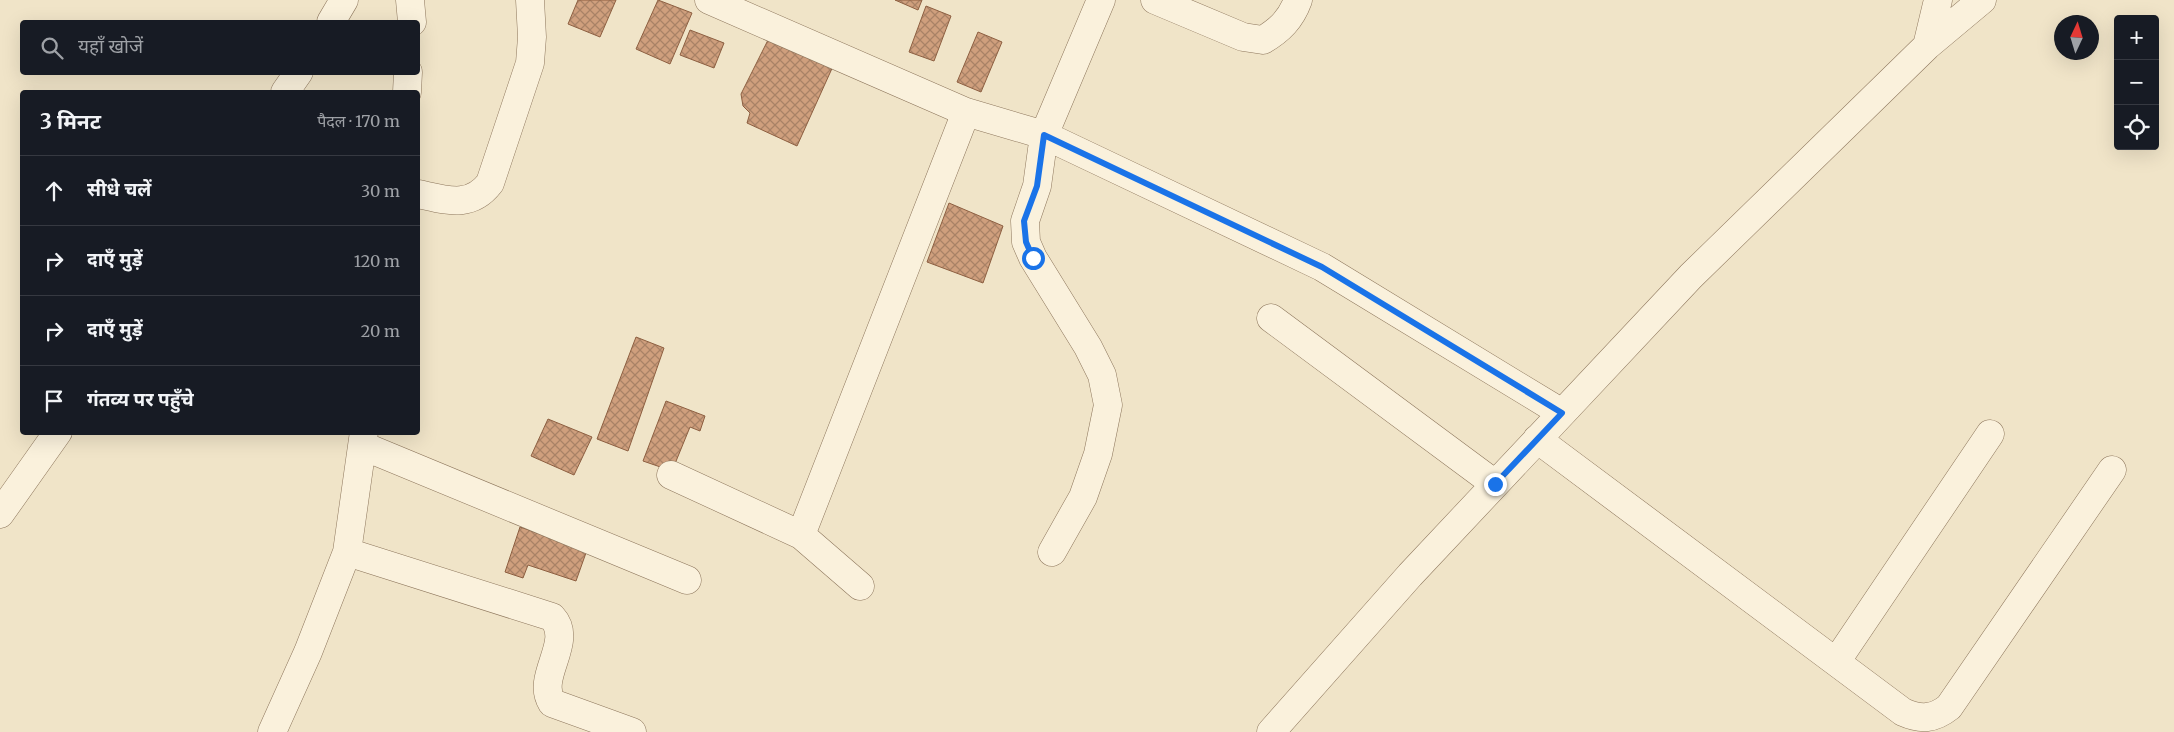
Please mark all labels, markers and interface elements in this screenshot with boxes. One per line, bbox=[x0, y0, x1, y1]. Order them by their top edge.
north arrow bbox=[2054, 15, 2099, 60]
map controls bbox=[2114, 15, 2159, 150]
button: + bbox=[2114, 15, 2159, 60]
search box bbox=[20, 20, 420, 75]
icon: search bbox=[38, 34, 66, 62]
text: यहाँ खोजें bbox=[78, 34, 143, 58]
button: − bbox=[2114, 60, 2159, 105]
button: locate bbox=[2114, 105, 2159, 150]
text: 3 मिनट bbox=[40, 108, 101, 135]
text: पैदल · 170 m bbox=[317, 111, 400, 131]
icon: ahead bbox=[40, 177, 68, 205]
text: सीधे चलें bbox=[87, 177, 151, 201]
text: 30 m bbox=[361, 181, 400, 201]
icon: right bbox=[40, 247, 68, 275]
text: दाएँ मुड़ें bbox=[87, 247, 143, 271]
route start bbox=[1022, 247, 1045, 270]
text: 120 m bbox=[354, 251, 400, 271]
icon: right bbox=[40, 317, 68, 345]
text: दाएँ मुड़ें bbox=[87, 317, 143, 341]
text: 20 m bbox=[361, 321, 400, 341]
icon: arrive bbox=[40, 387, 68, 415]
text: गंतव्य पर पहुँचे bbox=[87, 387, 194, 411]
route end bbox=[1484, 473, 1507, 496]

